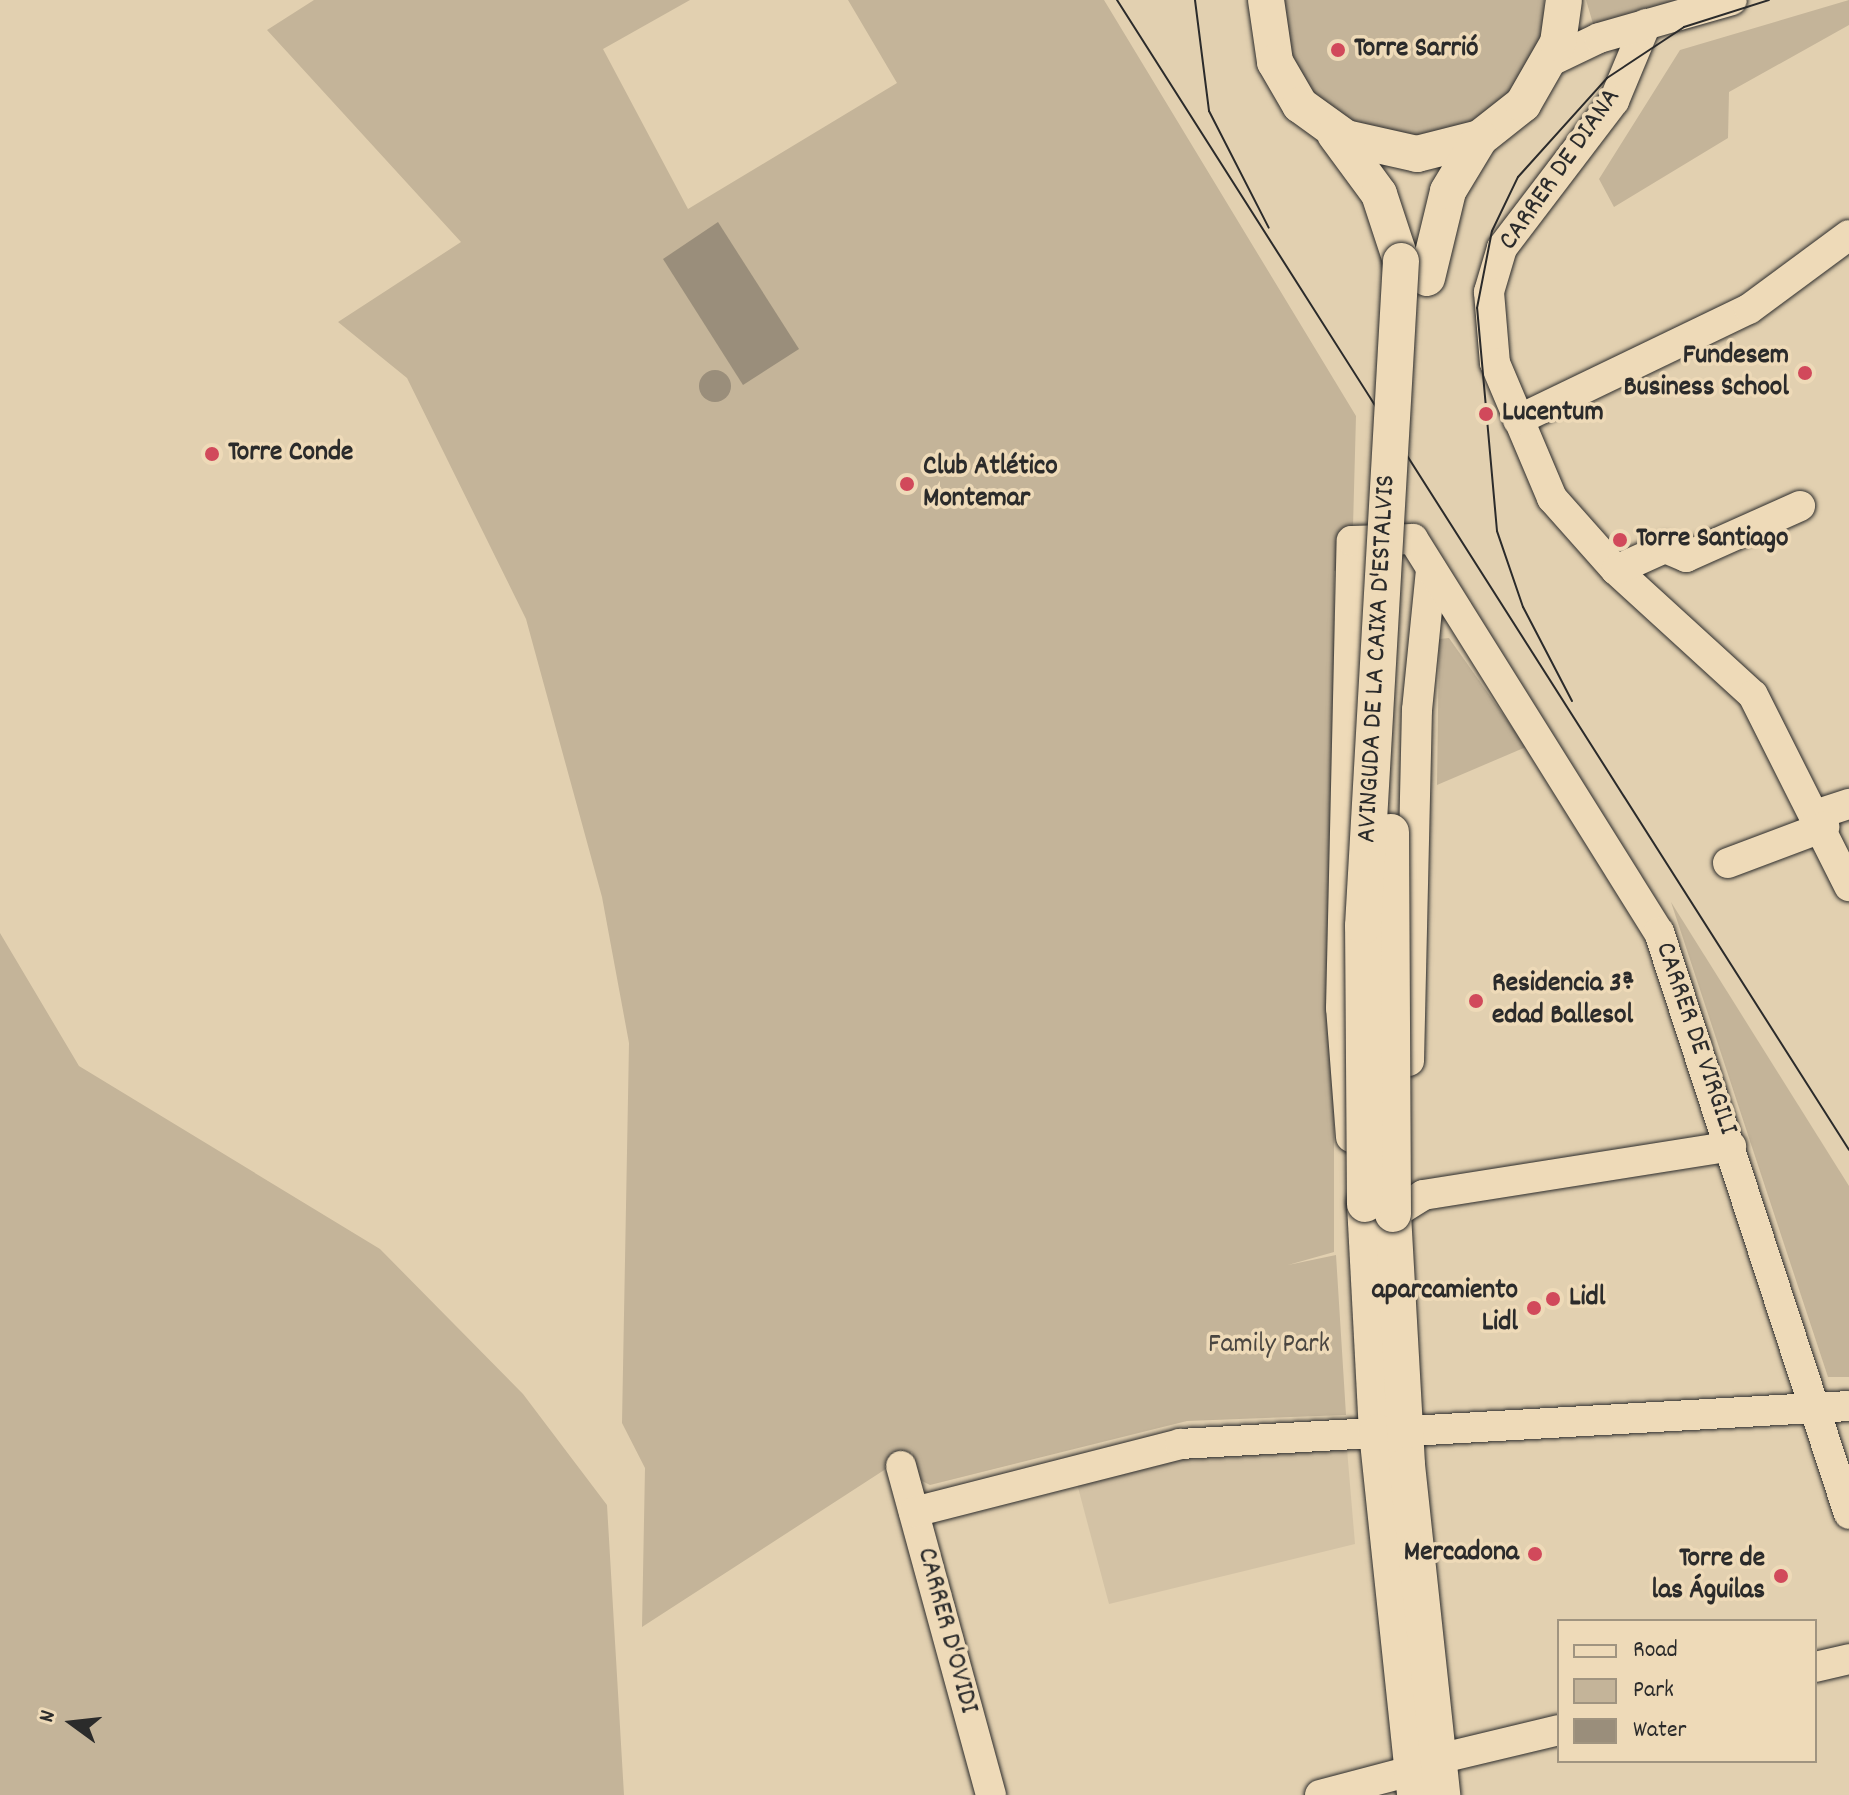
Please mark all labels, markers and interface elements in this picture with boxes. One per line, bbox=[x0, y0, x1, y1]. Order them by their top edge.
place label: Torre Sarrió bbox=[1354, 33, 1478, 67]
marker: Torre Sarrió bbox=[1329, 41, 1347, 59]
street label: CARRER DE DIANA bbox=[1493, 82, 1629, 258]
place label: Fundesem Business School bbox=[1623, 340, 1789, 406]
marker: Fundesem Business School bbox=[1796, 364, 1814, 382]
place label: Lucentum bbox=[1502, 397, 1604, 431]
marker: Lucentum bbox=[1477, 405, 1495, 423]
place label: Torre Conde bbox=[228, 437, 353, 471]
marker: Torre Conde bbox=[203, 445, 221, 463]
place label: Club Atlético Montemar bbox=[923, 451, 1058, 517]
street label: AVINGUDA DE LA CAIXA D'ESTALVIS bbox=[1352, 474, 1404, 844]
marker: Club Atlético Montemar bbox=[898, 475, 916, 493]
place label: Torre Santiago bbox=[1636, 523, 1788, 557]
marker: Torre Santiago bbox=[1611, 531, 1629, 549]
street label: CARRER DE VIRGILI bbox=[1646, 938, 1744, 1140]
place label: Residencia 3ª edad Ballesol bbox=[1492, 968, 1636, 1034]
marker: Residencia 3ª edad Ballesol bbox=[1467, 992, 1485, 1010]
place label: aparcamiento Lidl bbox=[1372, 1275, 1518, 1341]
place label: Lidl bbox=[1569, 1282, 1605, 1316]
marker: Lidl bbox=[1544, 1290, 1562, 1308]
marker: aparcamiento Lidl bbox=[1525, 1299, 1543, 1317]
park label: Family Park bbox=[1208, 1329, 1330, 1363]
place label: Mercadona bbox=[1404, 1537, 1519, 1571]
place label: Torre de las Águilas bbox=[1651, 1543, 1765, 1609]
street label: CARRER D'OVIDI bbox=[908, 1544, 984, 1718]
marker: Mercadona bbox=[1526, 1545, 1544, 1563]
marker: Torre de las Águilas bbox=[1772, 1567, 1790, 1585]
legend bbox=[1557, 1619, 1817, 1763]
text: Road bbox=[1633, 1634, 1678, 1668]
text: Park bbox=[1633, 1674, 1674, 1708]
north arrow bbox=[32, 1683, 112, 1763]
text: N bbox=[32, 1707, 65, 1726]
text: Water bbox=[1633, 1714, 1686, 1748]

